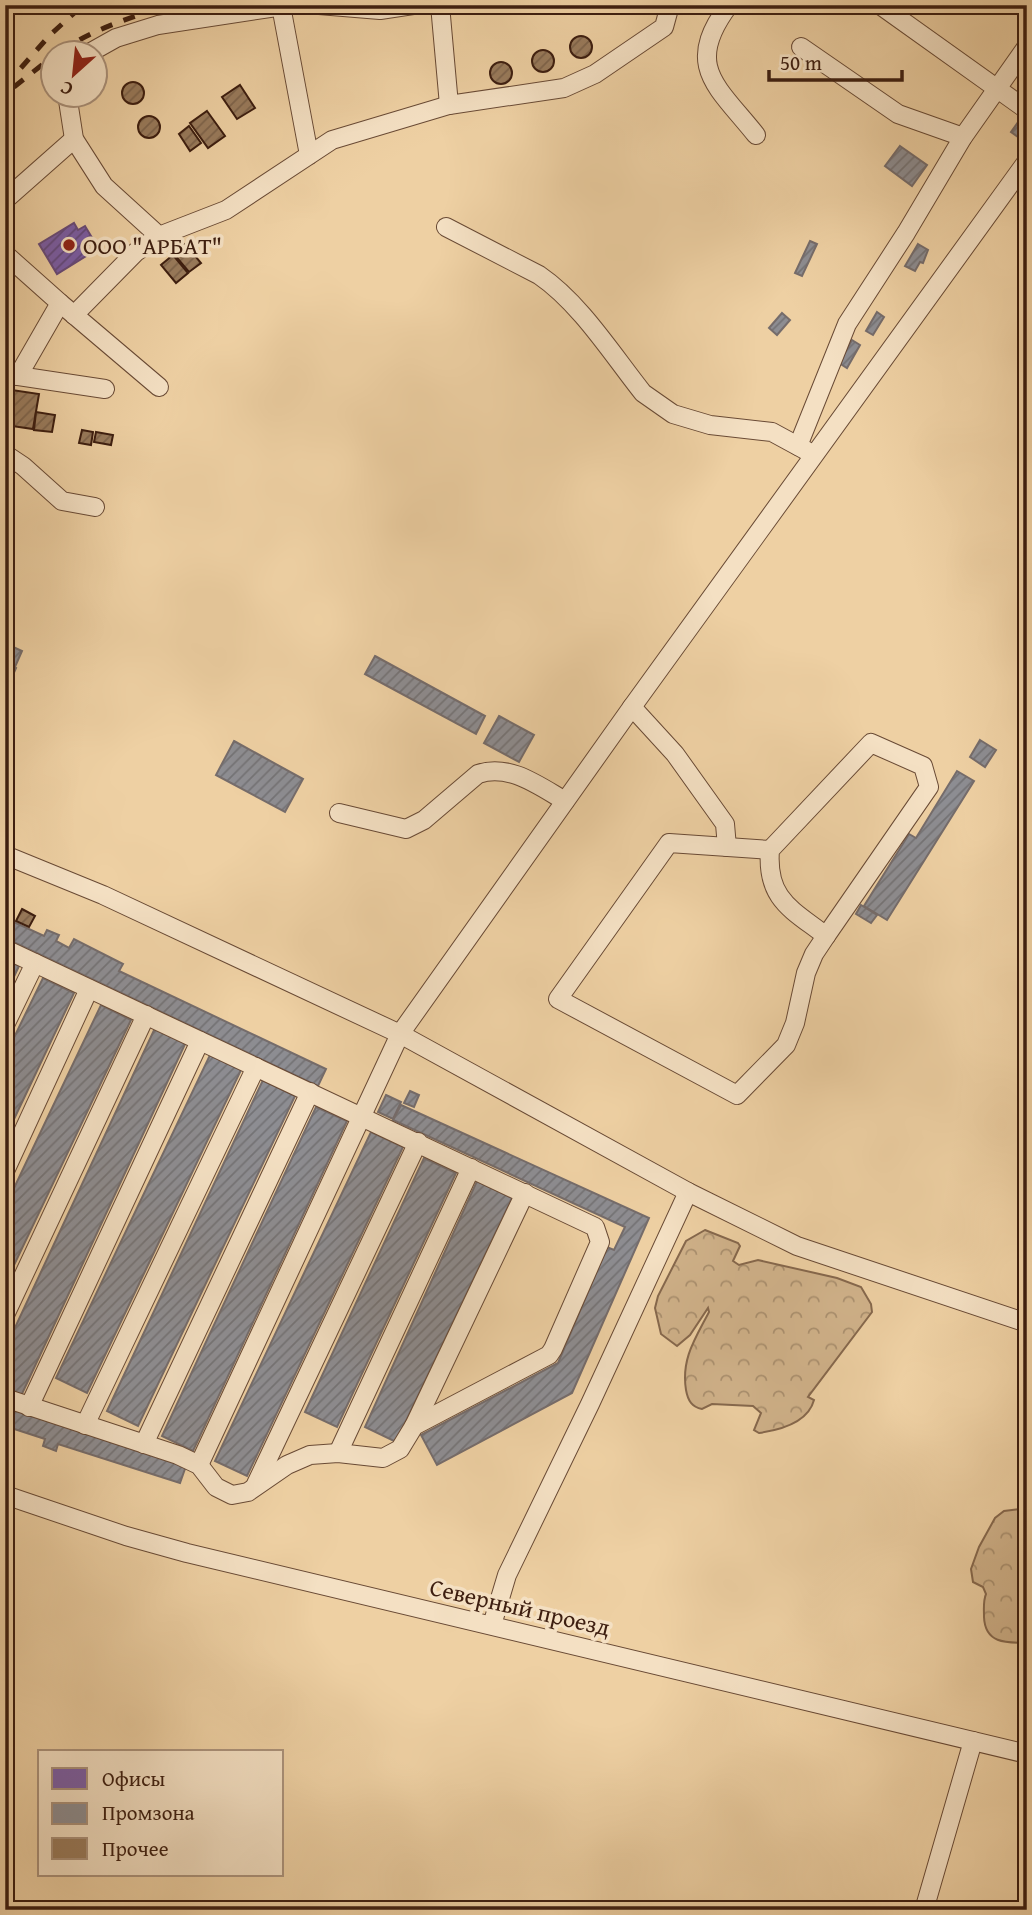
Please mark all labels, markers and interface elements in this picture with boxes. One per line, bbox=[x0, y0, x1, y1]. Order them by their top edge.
north arrow bbox=[38, 38, 108, 108]
scale bar bbox=[769, 38, 902, 82]
text: 50 m bbox=[780, 47, 822, 78]
text: С bbox=[55, 74, 77, 104]
place label: ООО "АРБАТ" bbox=[83, 228, 222, 263]
marker: ООО "АРБАТ" bbox=[61, 237, 77, 253]
street label: Северный проезд bbox=[426, 1569, 614, 1645]
legend bbox=[38, 1750, 284, 1876]
text: Офисы bbox=[102, 1763, 166, 1794]
text: Промзона bbox=[102, 1797, 195, 1828]
text: Прочее bbox=[102, 1833, 169, 1864]

